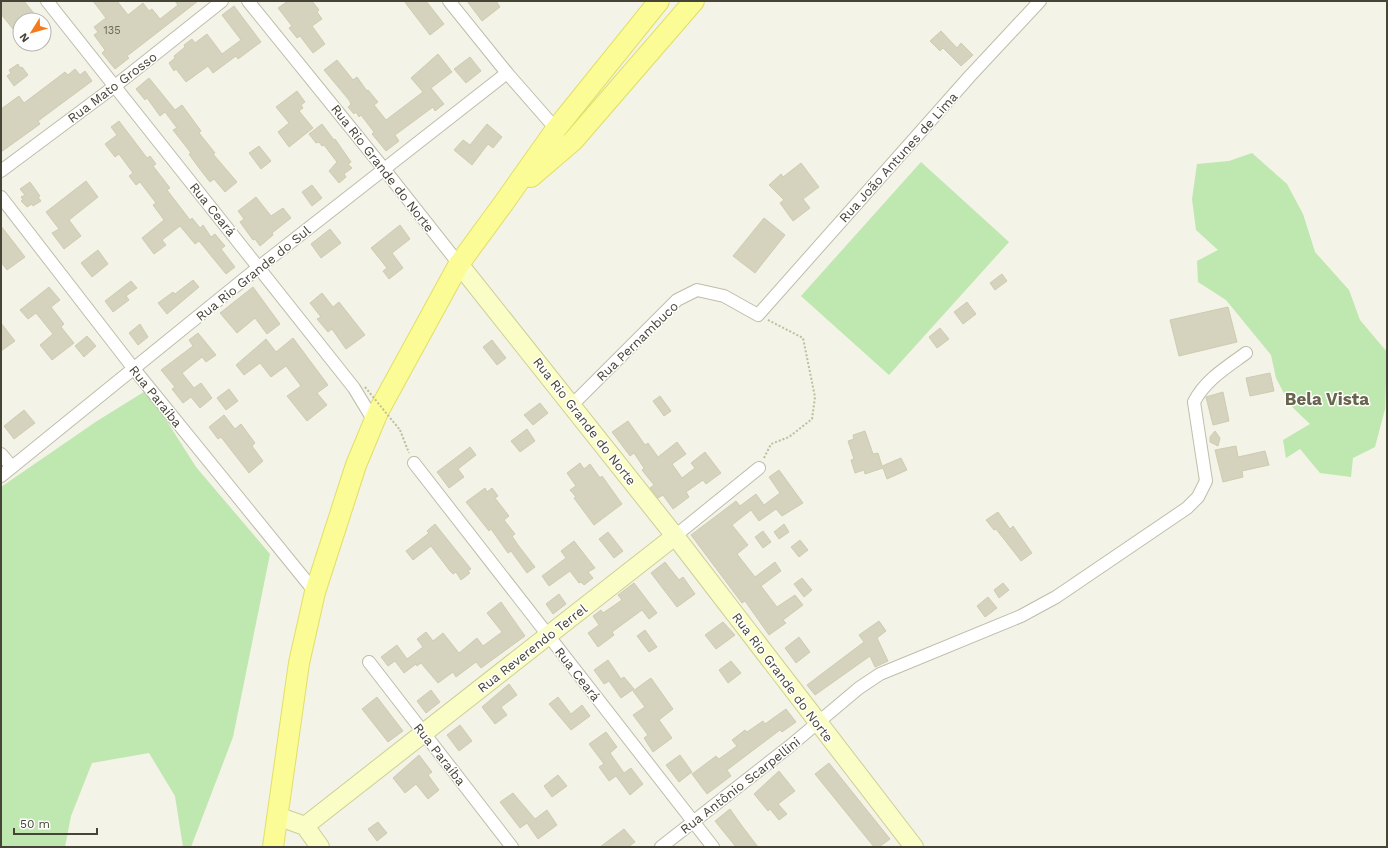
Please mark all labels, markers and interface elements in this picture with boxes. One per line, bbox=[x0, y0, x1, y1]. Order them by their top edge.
north arrow bbox=[12, 12, 52, 52]
house number: 135 bbox=[103, 24, 121, 37]
text: N bbox=[17, 31, 32, 45]
street label: Rua Mato Grosso bbox=[65, 49, 160, 126]
street label: Rua João Antunes de Lima bbox=[836, 89, 961, 225]
street label: Rua Rio Grande do Norte bbox=[328, 102, 437, 235]
street label: Rua Ceará bbox=[187, 180, 239, 240]
street label: Rua Rio Grande do Sul bbox=[193, 223, 314, 324]
street label: Rua Pernambuco bbox=[593, 298, 681, 384]
street label: Rua Rio Grande do Norte bbox=[530, 355, 639, 488]
street label: Rua Paraíba bbox=[126, 363, 185, 431]
district label: Bela Vista bbox=[1285, 389, 1369, 409]
street label: Rua Reverendo Terrel bbox=[475, 601, 590, 696]
street label: Rua Rio Grande do Norte bbox=[729, 610, 836, 745]
street label: Rua Ceará bbox=[552, 644, 604, 705]
street label: Rua Paraíba bbox=[411, 720, 469, 789]
street label: Rua Antônio Scarpellini bbox=[677, 734, 803, 837]
scale bar bbox=[14, 810, 97, 836]
text: 50 m bbox=[20, 817, 50, 831]

